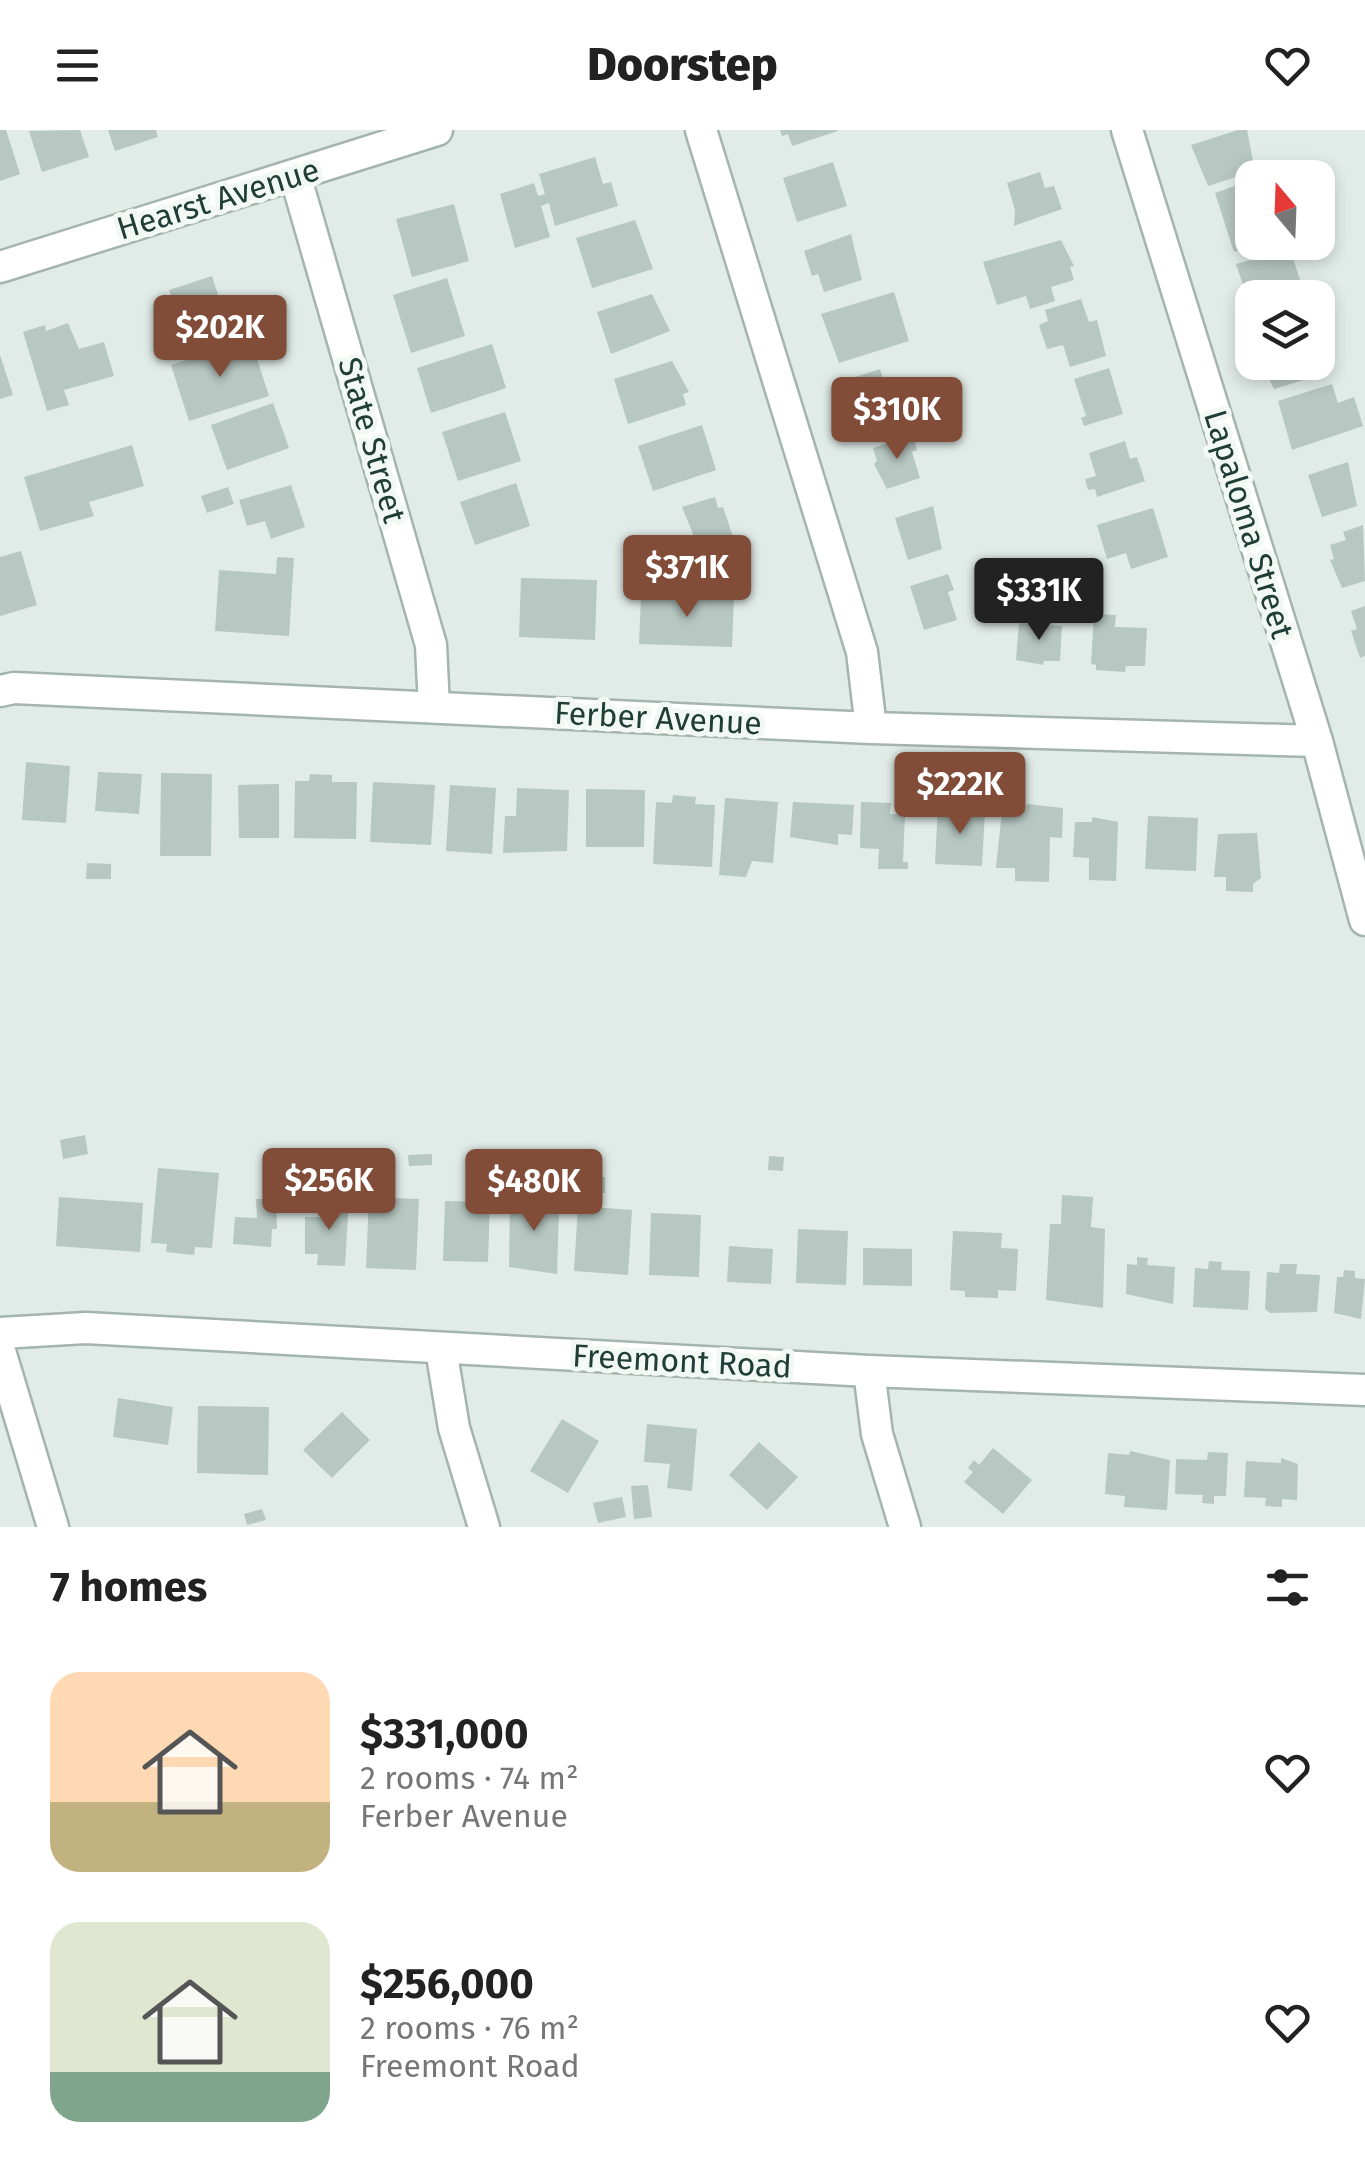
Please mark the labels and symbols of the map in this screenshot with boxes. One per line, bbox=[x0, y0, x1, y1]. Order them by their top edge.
street label: Hearst Avenue bbox=[112, 150, 324, 248]
north arrow bbox=[1235, 160, 1335, 260]
pin: $202K bbox=[150, 295, 290, 380]
street label: State Street bbox=[330, 353, 414, 527]
pin: $310K bbox=[827, 377, 967, 462]
street label: Lapaloma Street bbox=[1196, 405, 1302, 643]
pin: $371K bbox=[617, 535, 757, 620]
pin: $331K bbox=[969, 558, 1109, 643]
street label: Ferber Avenue bbox=[553, 694, 763, 742]
pin: $222K bbox=[890, 752, 1030, 837]
pin: $256K bbox=[259, 1148, 399, 1233]
pin: $480K bbox=[464, 1149, 604, 1234]
street label: Freemont Road bbox=[571, 1336, 793, 1386]

